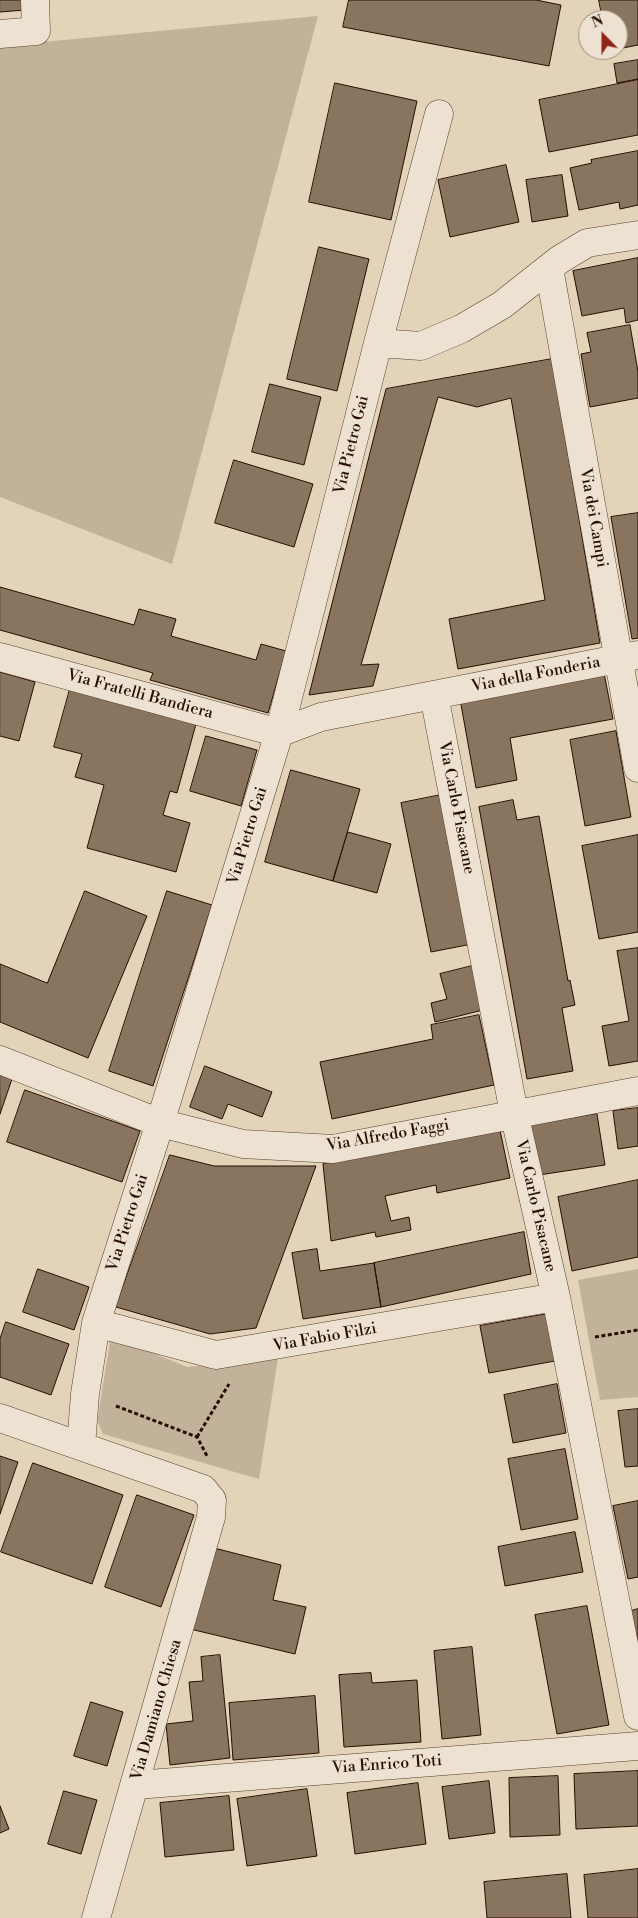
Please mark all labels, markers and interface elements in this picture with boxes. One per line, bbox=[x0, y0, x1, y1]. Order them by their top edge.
north arrow bbox=[578, 10, 628, 60]
text: N bbox=[589, 12, 606, 32]
street label: Via Pietro Gai bbox=[330, 394, 374, 496]
street label: Via dei Campi bbox=[575, 467, 611, 569]
street label: Via della Fonderia bbox=[470, 653, 602, 697]
street label: Via Fratelli Bandiera bbox=[65, 666, 215, 724]
street label: Via Carlo Pisacane bbox=[434, 740, 478, 876]
street label: Via Pietro Gai bbox=[224, 785, 272, 887]
street label: Via Alfredo Faggi bbox=[325, 1116, 451, 1156]
street label: Via Carlo Pisacane bbox=[510, 1138, 560, 1274]
street label: Via Pietro Gai bbox=[103, 1172, 153, 1274]
street label: Via Fabio Filzi bbox=[272, 1319, 378, 1357]
street label: Via Damiano Chiesa bbox=[128, 1637, 186, 1783]
street label: Via Enrico Toti bbox=[331, 1752, 443, 1778]

